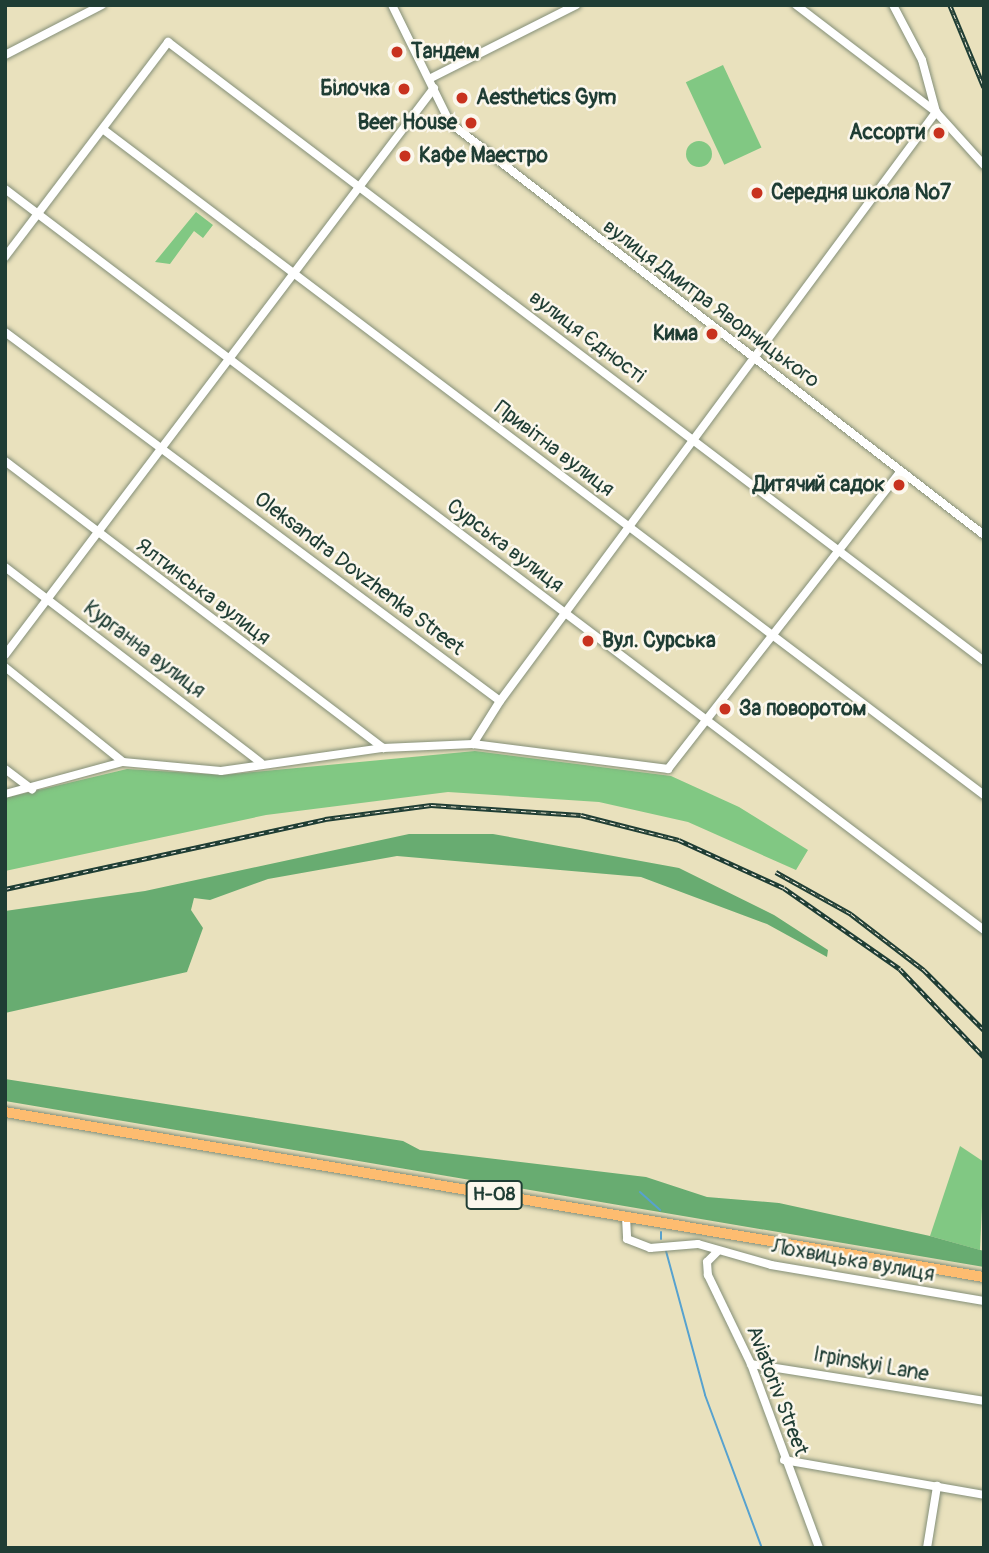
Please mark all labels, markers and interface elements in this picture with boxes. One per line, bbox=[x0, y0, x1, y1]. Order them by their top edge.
place label: Тандем bbox=[411, 39, 480, 65]
marker: Тандем bbox=[389, 44, 405, 60]
place label: Білочка bbox=[320, 76, 390, 102]
marker: Білочка bbox=[396, 81, 412, 97]
place label: Aesthetics Gym bbox=[476, 85, 616, 111]
marker: Aesthetics Gym bbox=[454, 90, 470, 106]
place label: Beer House bbox=[357, 110, 457, 136]
marker: Beer House bbox=[463, 115, 479, 131]
place label: Ассорти bbox=[849, 120, 925, 146]
marker: Ассорти bbox=[931, 125, 947, 141]
place label: Кафе Маестро bbox=[419, 143, 548, 169]
marker: Кафе Маестро bbox=[397, 148, 413, 164]
place label: Середня школа №7 bbox=[771, 180, 951, 206]
marker: Середня школа №7 bbox=[749, 185, 765, 201]
street label: вулиця Дмитра Яворницького bbox=[598, 214, 824, 394]
street label: вулиця Єдності bbox=[524, 285, 650, 389]
place label: Кима bbox=[653, 321, 698, 347]
marker: Кима bbox=[704, 326, 720, 342]
street label: Привітна вулиця bbox=[489, 396, 619, 502]
place label: Дитячий садок bbox=[753, 472, 885, 498]
marker: Дитячий садок bbox=[891, 477, 907, 493]
street label: Oleksandra Dovzhenka Street bbox=[249, 487, 469, 661]
street label: Сурська вулиця bbox=[441, 494, 569, 598]
street label: Ялтинська вулиця bbox=[131, 533, 275, 651]
street label: Курганна вулиця bbox=[78, 596, 210, 704]
place label: Вул. Сурська bbox=[602, 628, 716, 654]
marker: Вул. Сурська bbox=[580, 633, 596, 649]
place label: За поворотом bbox=[739, 696, 866, 722]
marker: За поворотом bbox=[717, 701, 733, 717]
road number: Н-08 bbox=[464, 1180, 524, 1210]
street label: Лохвицька вулиця bbox=[770, 1234, 936, 1288]
street label: Aviatoriv Street bbox=[741, 1322, 813, 1460]
street label: Irpinskyi Lane bbox=[811, 1342, 931, 1388]

